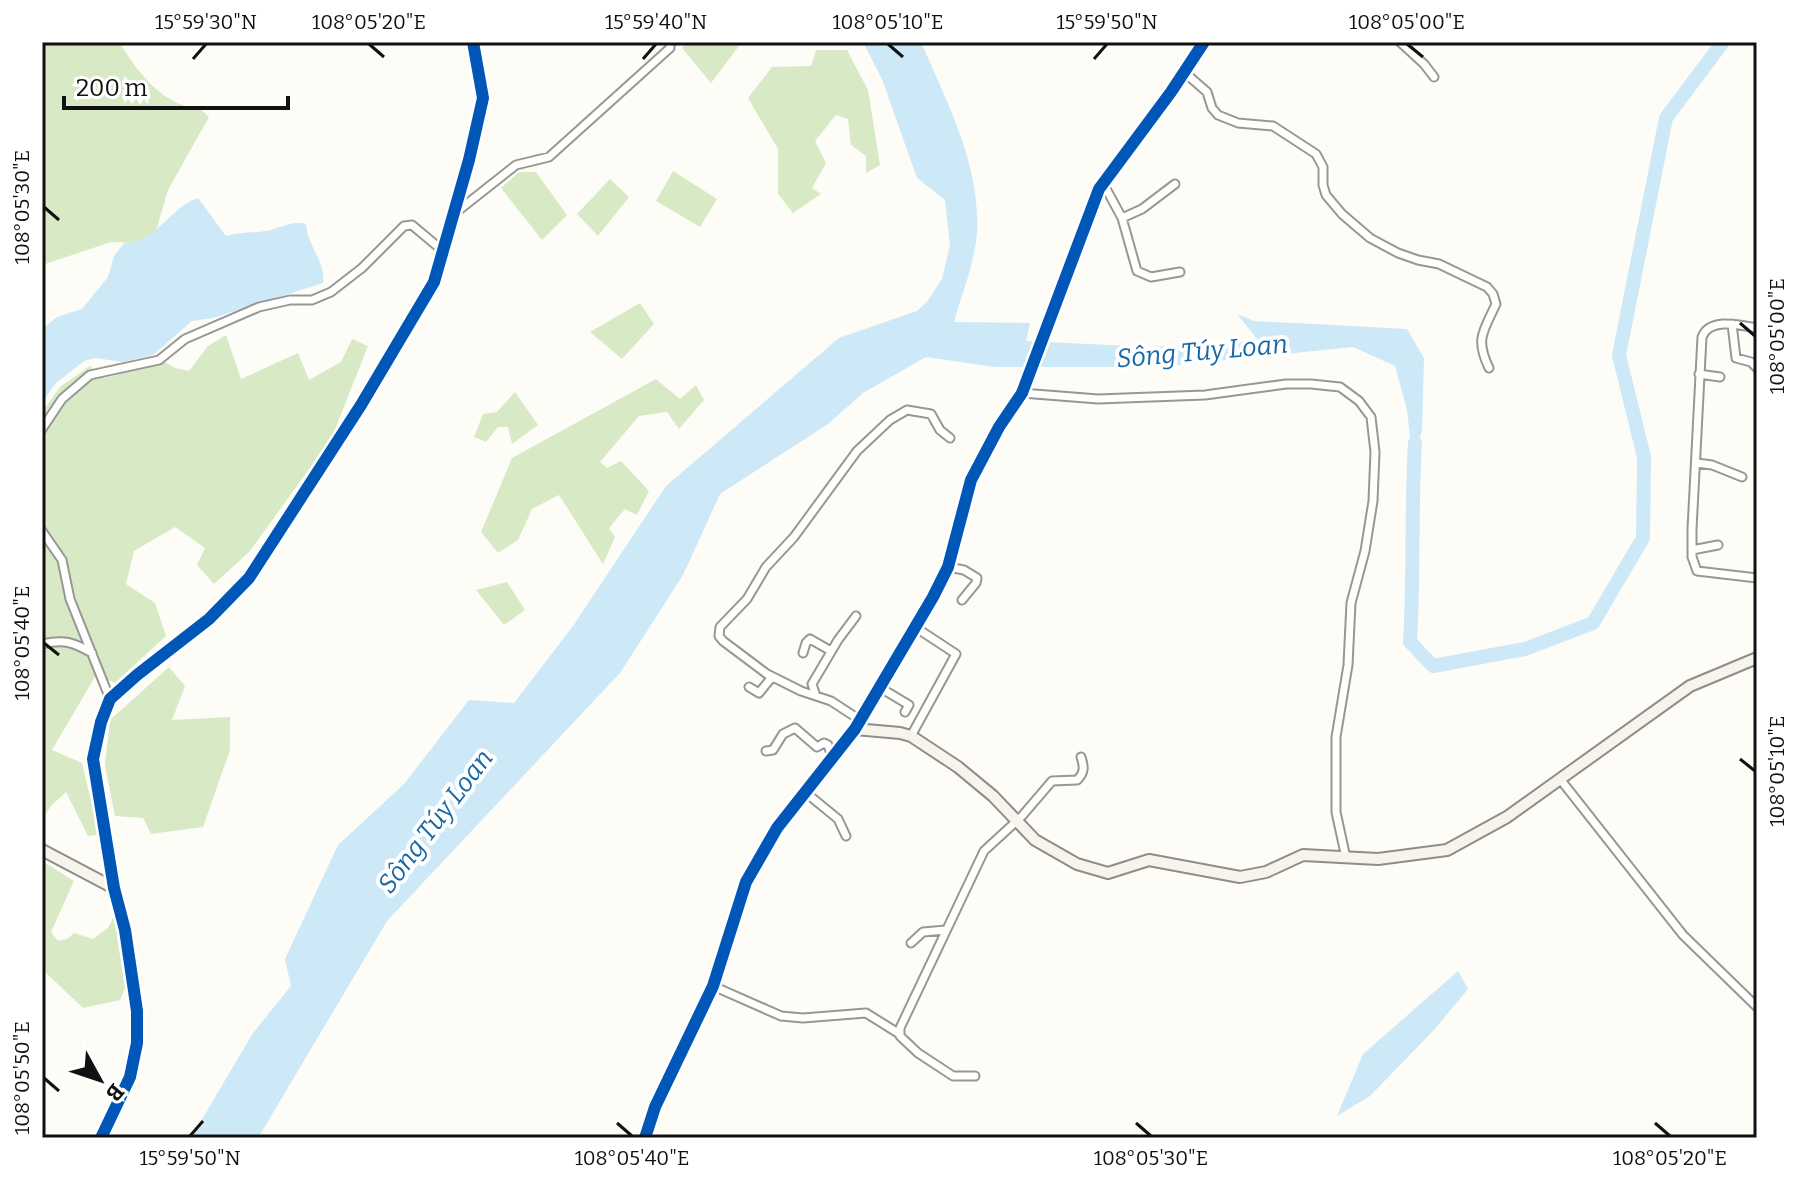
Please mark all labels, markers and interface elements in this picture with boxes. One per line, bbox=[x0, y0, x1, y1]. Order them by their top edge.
text: 15°59'30"N bbox=[155, 10, 257, 34]
text: 108°05'20"E bbox=[312, 10, 426, 34]
text: 15°59'40"N bbox=[605, 10, 707, 34]
text: 108°05'10"E bbox=[832, 10, 944, 34]
text: 15°59'50"N bbox=[1056, 10, 1158, 34]
text: 108°05'00"E bbox=[1349, 10, 1465, 34]
scale bar bbox=[64, 60, 288, 110]
text: 200 m bbox=[76, 74, 148, 102]
text: 108°05'30"E bbox=[10, 150, 34, 264]
text: 108°05'00"E bbox=[1765, 278, 1789, 394]
water label: Sông Túy Loan bbox=[1115, 329, 1289, 374]
text: 108°05'40"E bbox=[10, 586, 34, 700]
text: 108°05'10"E bbox=[1765, 715, 1789, 827]
water label: Sông Túy Loan bbox=[371, 743, 499, 899]
text: 108°05'50"E bbox=[10, 1021, 34, 1135]
north arrow bbox=[60, 1040, 140, 1120]
text: B bbox=[100, 1078, 130, 1107]
text: 15°59'50"N bbox=[139, 1146, 241, 1170]
text: 108°05'40"E bbox=[575, 1146, 689, 1170]
text: 108°05'30"E bbox=[1094, 1146, 1208, 1170]
text: 108°05'20"E bbox=[1613, 1146, 1727, 1170]

